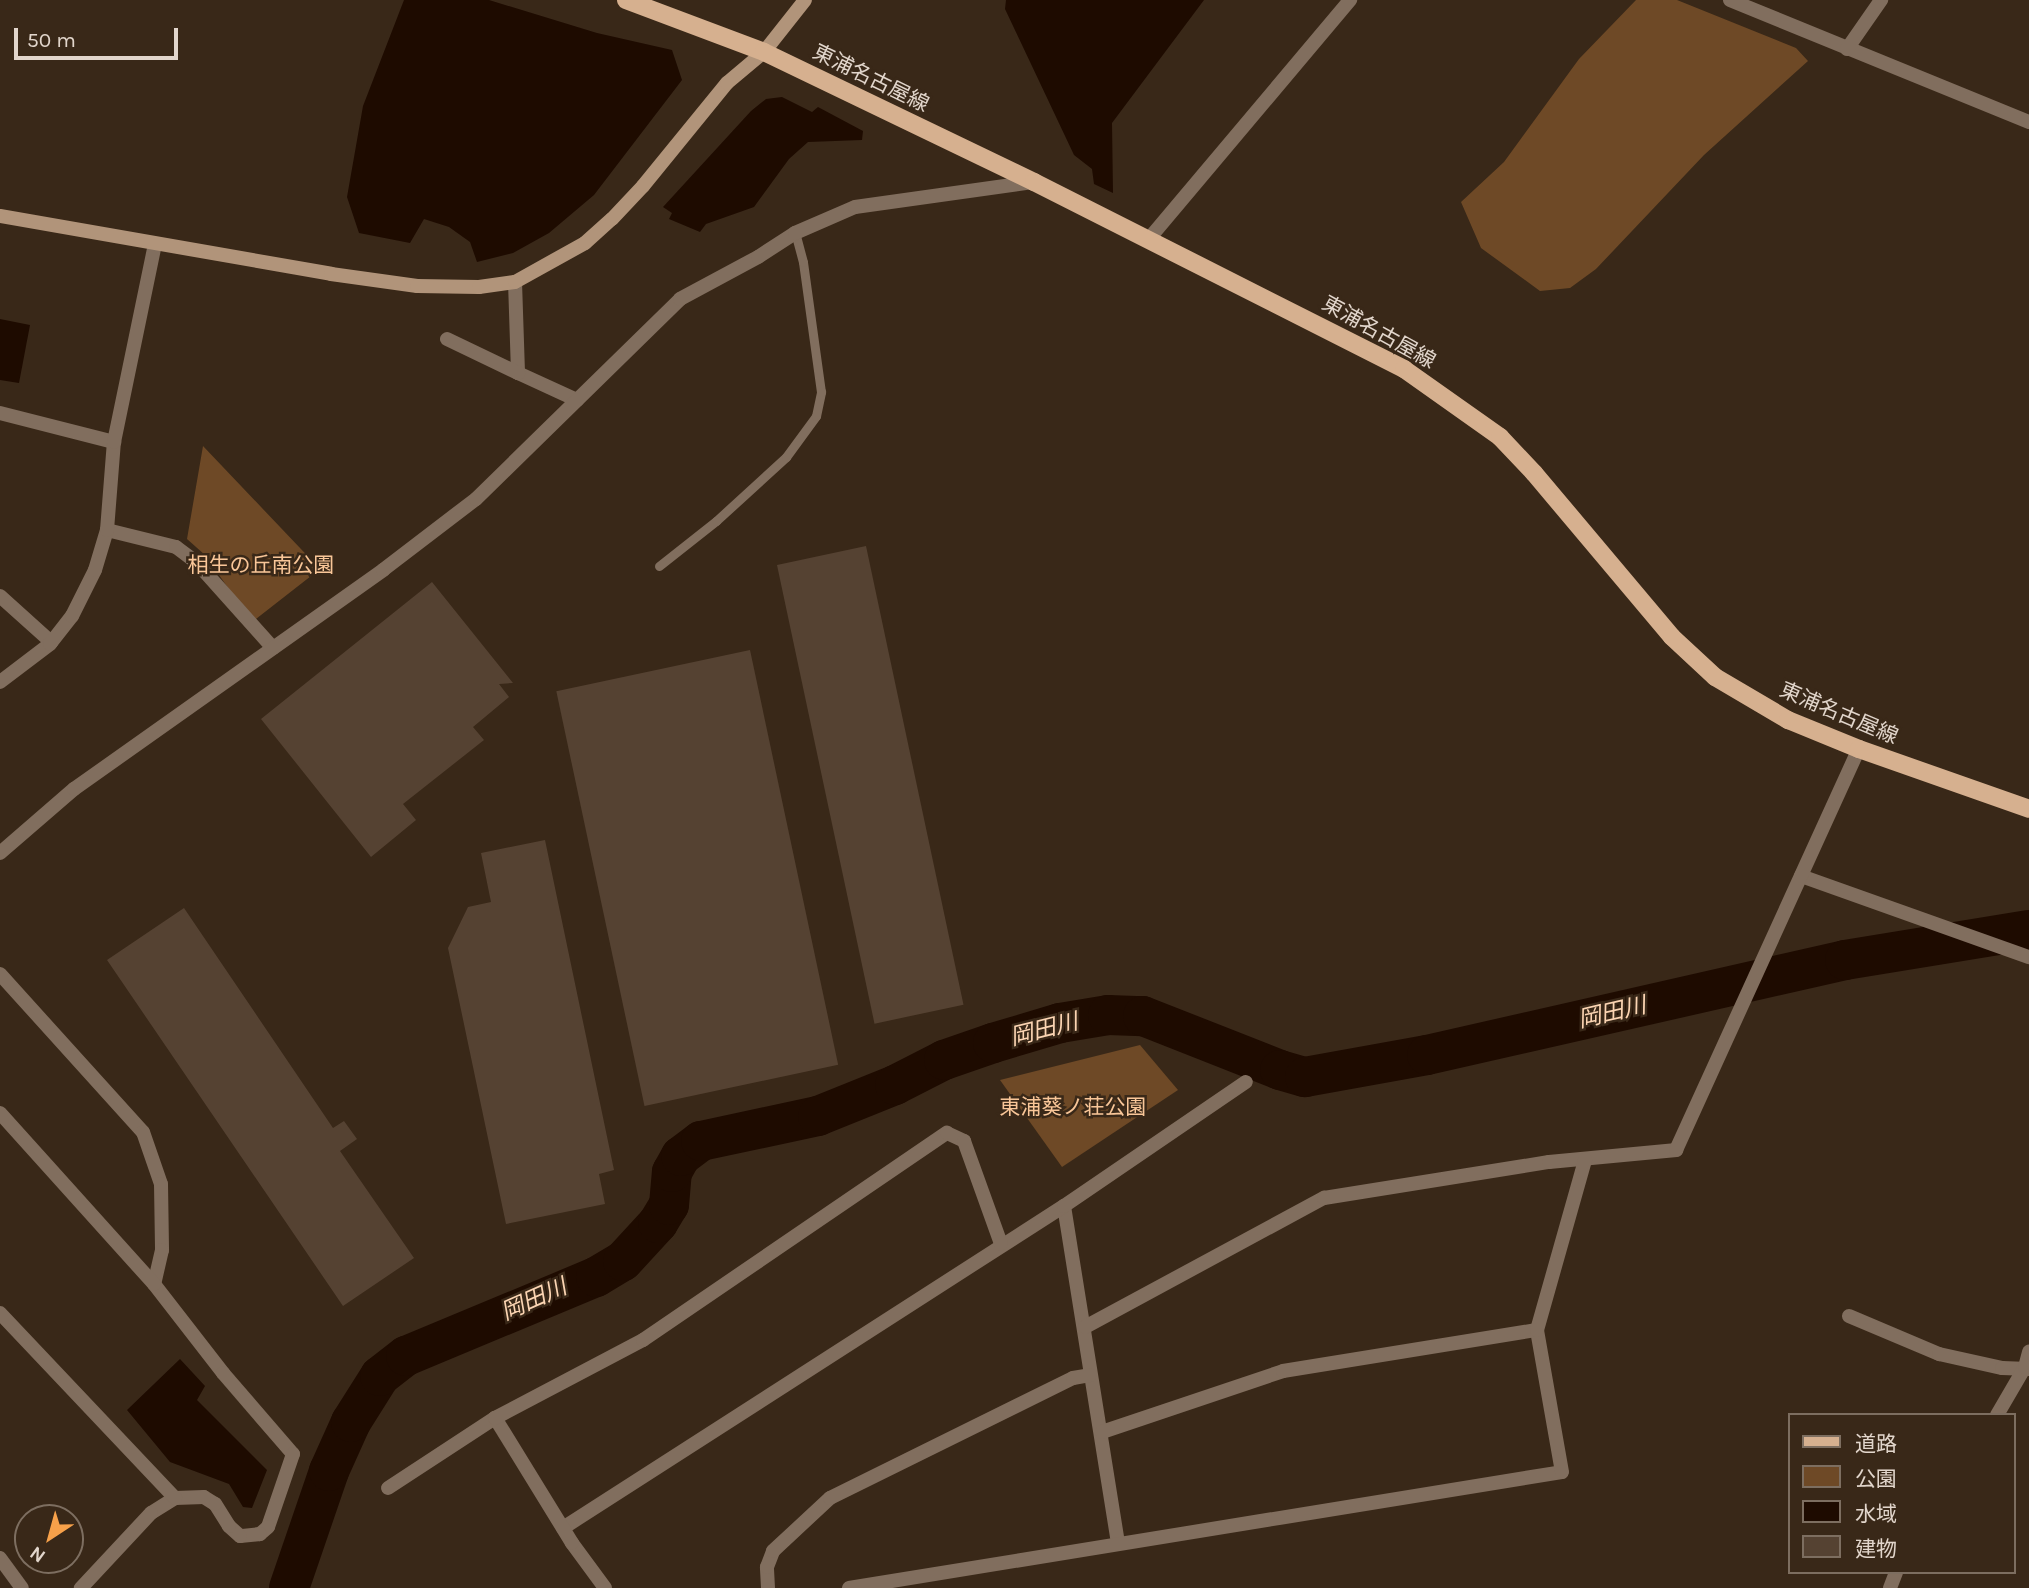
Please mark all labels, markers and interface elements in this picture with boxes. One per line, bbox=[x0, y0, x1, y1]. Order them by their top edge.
scale bar bbox=[18, 14, 182, 58]
text: 50 m bbox=[27, 28, 76, 52]
street label: 東浦名古屋線 bbox=[809, 39, 933, 117]
street label: 東浦名古屋線 bbox=[1318, 290, 1440, 374]
park label: 相生の丘南公園 bbox=[188, 552, 334, 578]
street label: 東浦名古屋線 bbox=[1776, 677, 1902, 749]
water label: 岡田川 bbox=[1575, 992, 1649, 1034]
water label: 岡田川 bbox=[1007, 1008, 1081, 1052]
park label: 東浦葵ノ荘公園 bbox=[1000, 1094, 1146, 1120]
water label: 岡田川 bbox=[497, 1273, 571, 1327]
legend bbox=[1787, 1413, 2015, 1574]
text: 道路 bbox=[1855, 1432, 1897, 1456]
text: 公園 bbox=[1855, 1467, 1897, 1491]
text: 水域 bbox=[1855, 1502, 1897, 1526]
north arrow bbox=[14, 1504, 84, 1574]
text: 建物 bbox=[1855, 1537, 1897, 1561]
text: N bbox=[26, 1541, 50, 1567]

